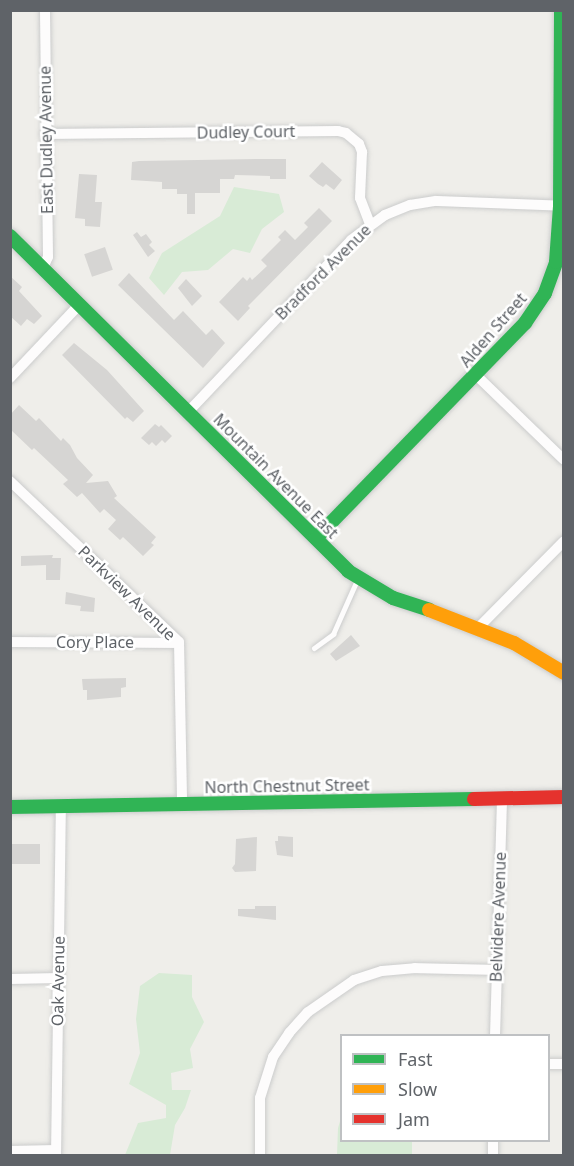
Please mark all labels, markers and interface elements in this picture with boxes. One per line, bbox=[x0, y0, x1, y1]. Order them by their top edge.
street label: East Dudley Avenue bbox=[35, 66, 57, 214]
street label: Dudley Court bbox=[197, 122, 295, 142]
street label: Bradford Avenue bbox=[271, 220, 375, 324]
street label: Alden Street bbox=[456, 289, 530, 371]
street label: Mountain Avenue East bbox=[210, 410, 342, 542]
street label: Parkview Avenue bbox=[74, 542, 180, 644]
street label: Cory Place bbox=[56, 632, 134, 652]
street label: North Chestnut Street bbox=[204, 775, 370, 797]
street label: Belvidere Avenue bbox=[486, 852, 510, 982]
street label: Oak Avenue bbox=[48, 936, 68, 1026]
legend bbox=[340, 1034, 550, 1142]
text: Fast bbox=[398, 1047, 433, 1071]
text: Slow bbox=[398, 1077, 437, 1101]
text: Jam bbox=[398, 1107, 430, 1131]

